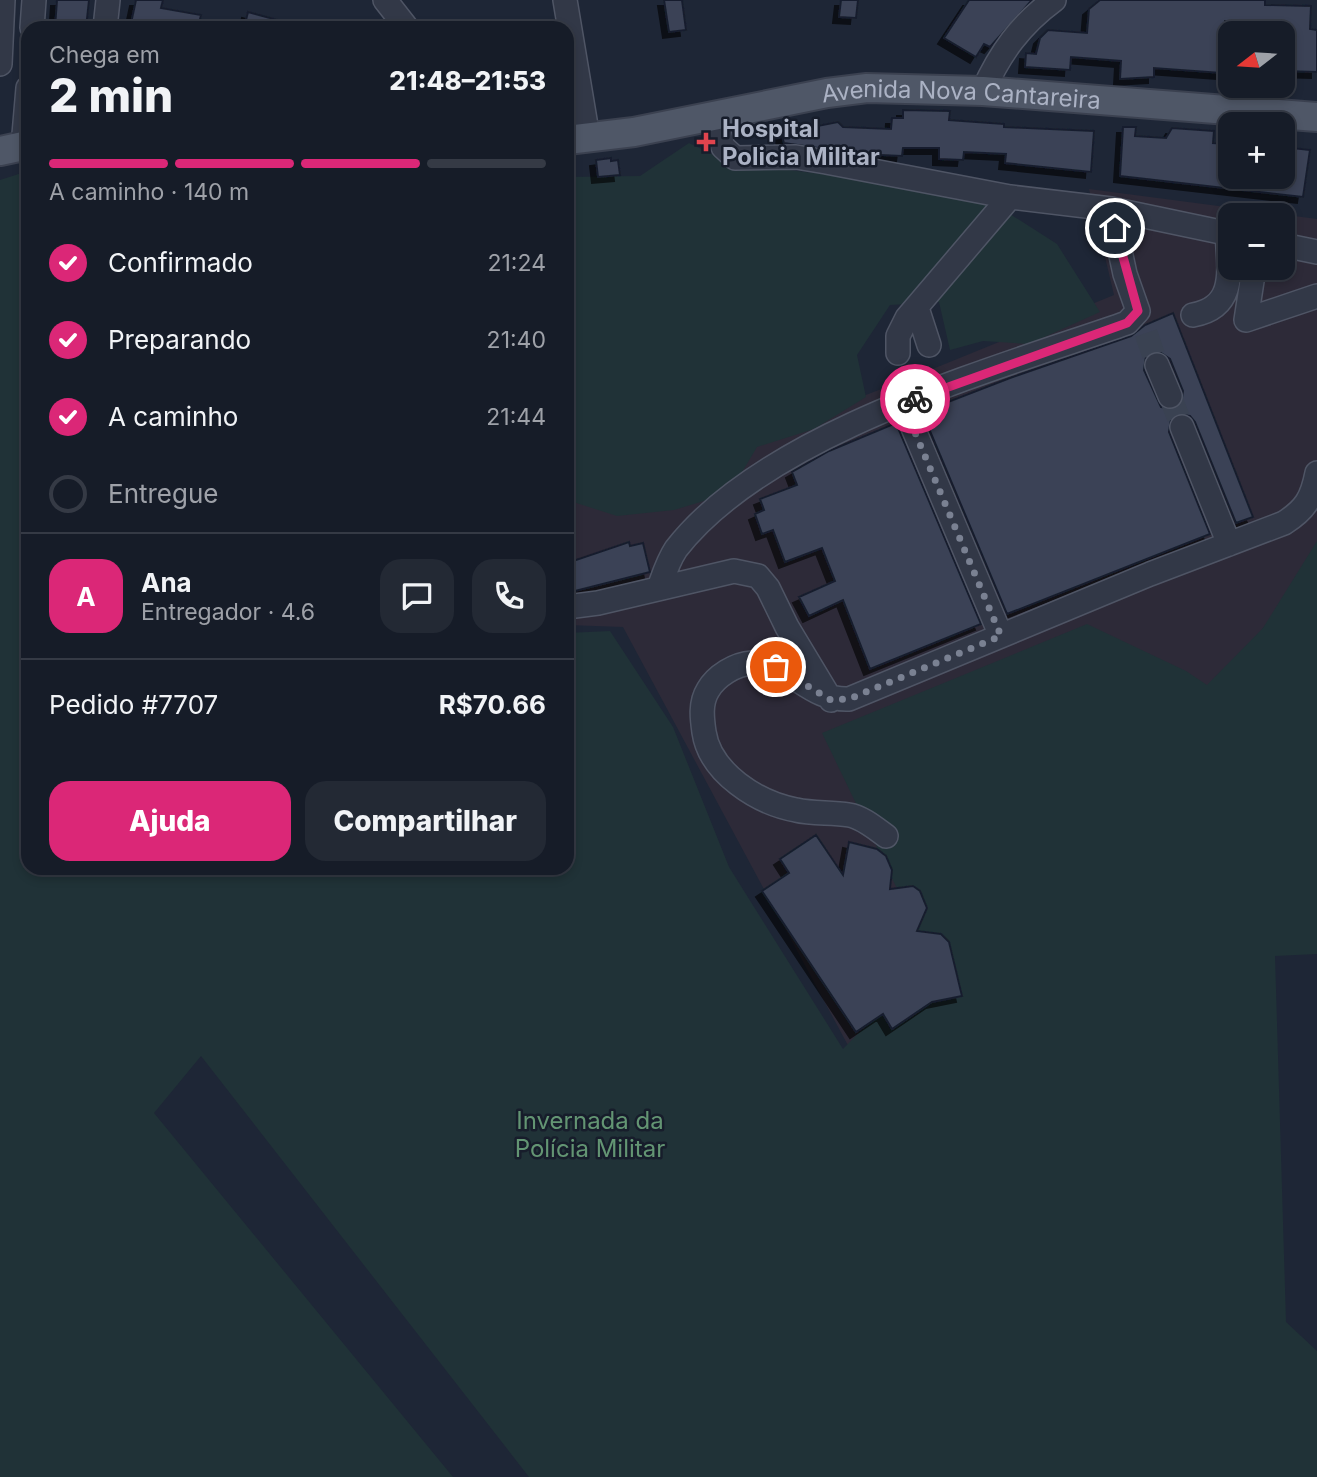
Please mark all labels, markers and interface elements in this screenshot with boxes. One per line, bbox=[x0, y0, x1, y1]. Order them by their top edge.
north arrow bbox=[1218, 21, 1295, 98]
map controls bbox=[1218, 21, 1295, 280]
text: Chega em bbox=[49, 41, 160, 69]
text: 21:48–21:53 bbox=[389, 65, 546, 96]
text: 2 min bbox=[49, 67, 173, 123]
street label: Avenida Nova Cantareira bbox=[820, 73, 1102, 115]
button: + bbox=[1218, 112, 1295, 189]
place label: Hospital Policia Militar bbox=[722, 114, 880, 171]
marker: Hospital Policia Militar bbox=[696, 132, 716, 152]
text: A caminho · 140 m bbox=[49, 178, 249, 206]
pin bbox=[1085, 198, 1145, 258]
button: − bbox=[1218, 203, 1295, 280]
icon: home bbox=[1096, 209, 1134, 247]
icon: check bbox=[49, 244, 87, 282]
text: Confirmado bbox=[108, 247, 253, 278]
text: 21:24 bbox=[487, 249, 546, 277]
icon: check bbox=[49, 321, 87, 359]
text: Preparando bbox=[108, 324, 251, 355]
text: 21:40 bbox=[487, 326, 546, 354]
courier bbox=[880, 364, 950, 434]
icon: bike bbox=[896, 380, 934, 418]
icon: check bbox=[49, 398, 87, 436]
text: A caminho bbox=[108, 401, 238, 432]
text: 21:44 bbox=[486, 403, 546, 431]
text: Entregue bbox=[108, 478, 219, 509]
button: chat bbox=[380, 559, 454, 633]
button: phone bbox=[472, 559, 546, 633]
text: Ana bbox=[141, 567, 192, 598]
text: A bbox=[76, 581, 96, 612]
text: Entregador · 4.6 bbox=[141, 598, 315, 626]
pin bbox=[746, 637, 806, 697]
icon: bag bbox=[757, 648, 795, 686]
text: Pedido #7707 bbox=[49, 689, 218, 720]
text: R$70.66 bbox=[439, 689, 546, 720]
button: Ajuda bbox=[49, 781, 291, 861]
button: Compartilhar bbox=[305, 781, 546, 861]
park label: Invernada da Polícia Militar bbox=[515, 1106, 665, 1163]

